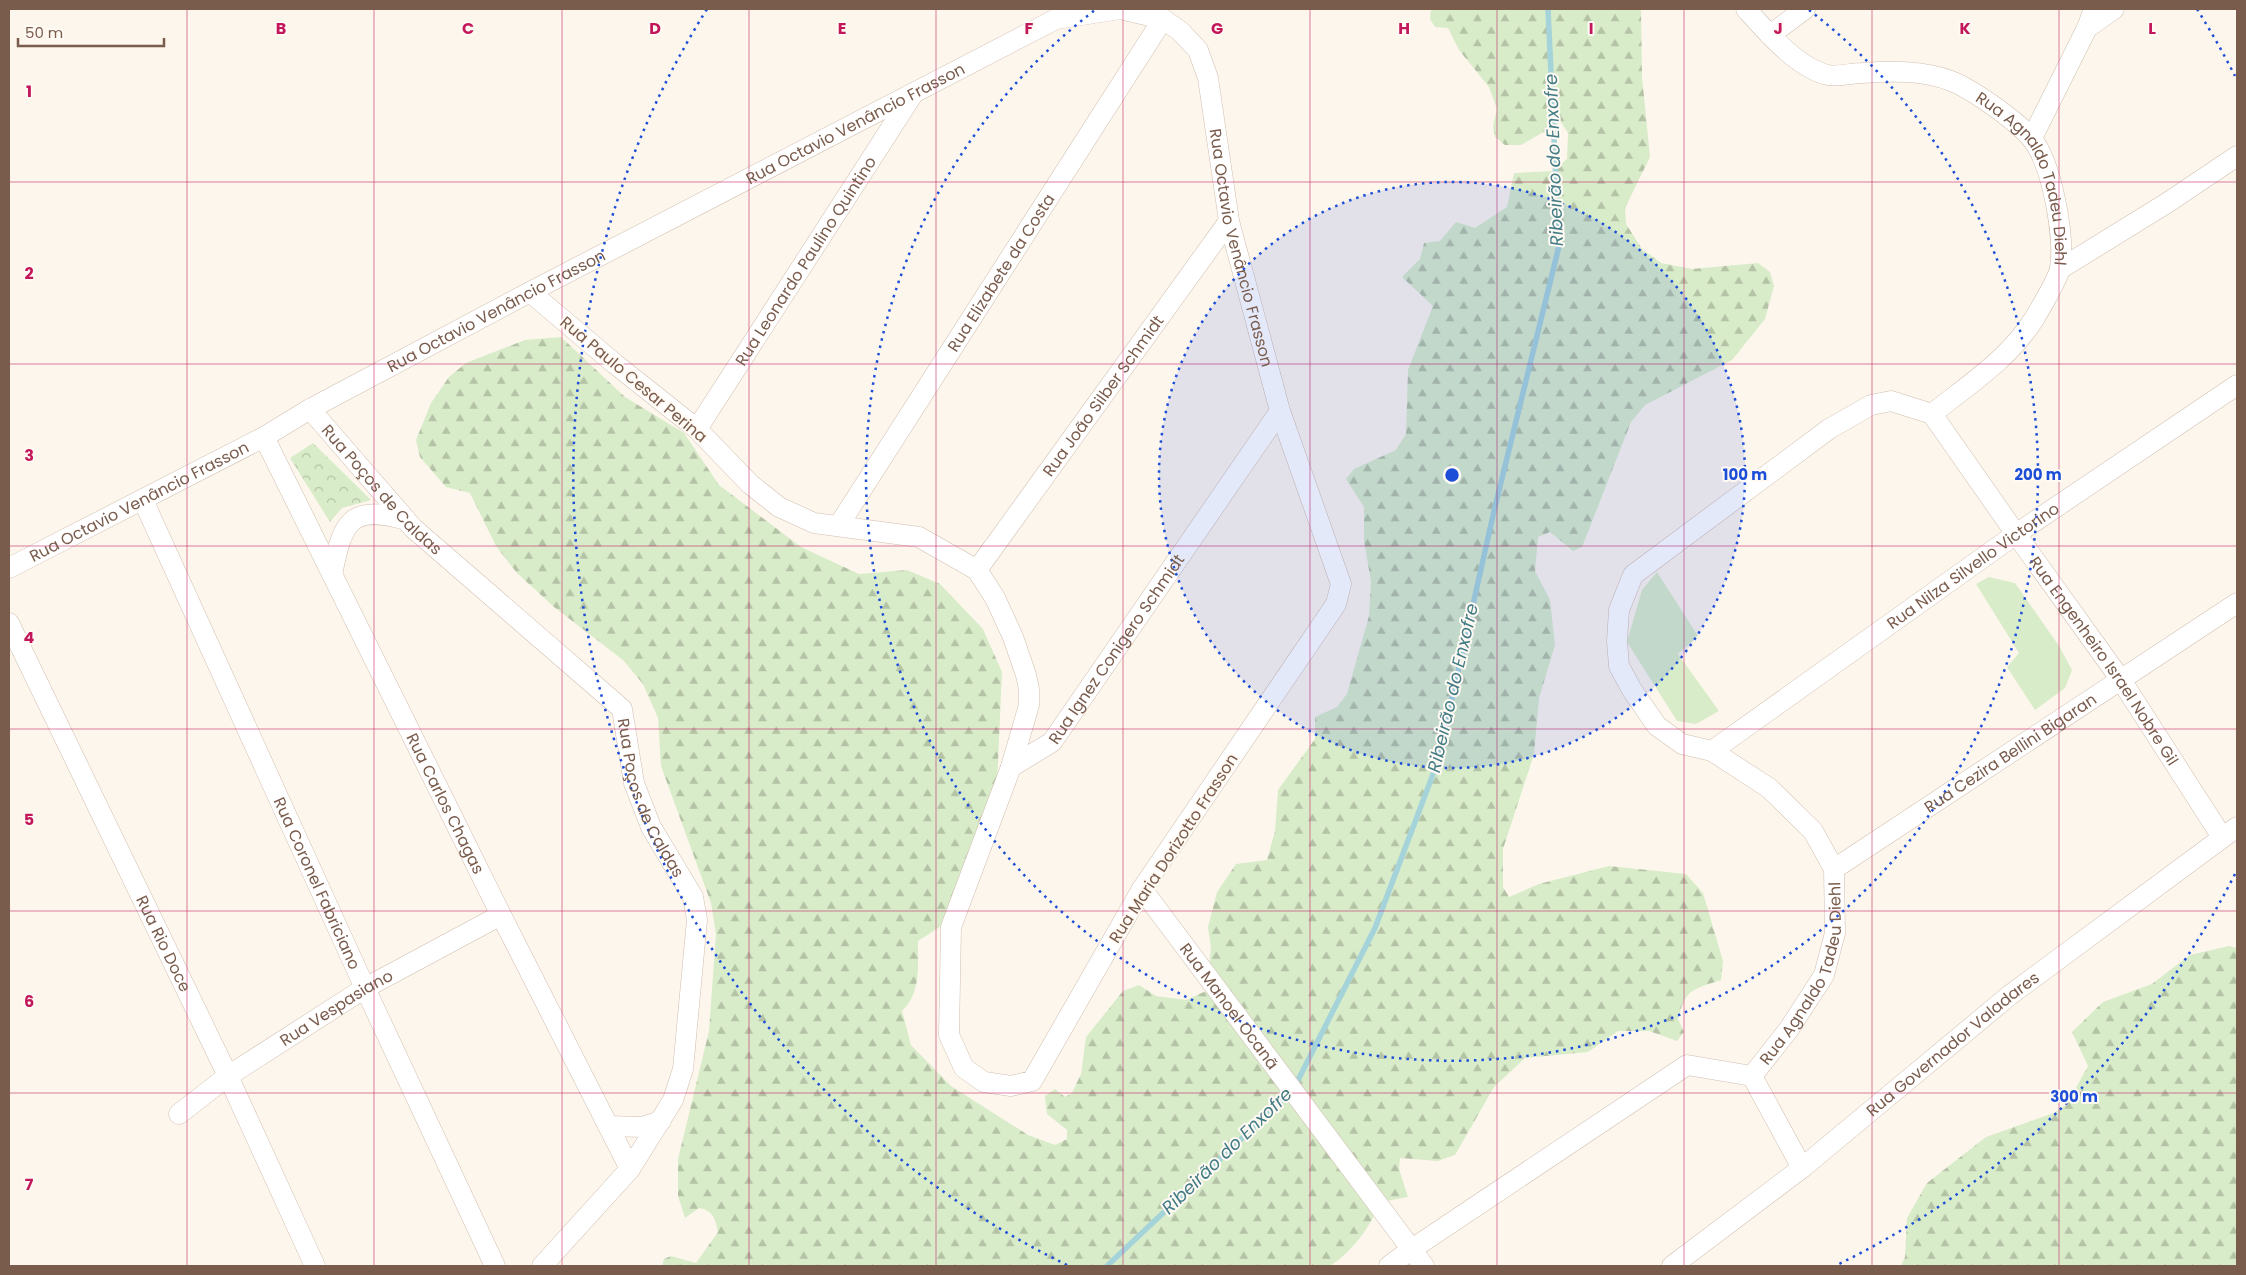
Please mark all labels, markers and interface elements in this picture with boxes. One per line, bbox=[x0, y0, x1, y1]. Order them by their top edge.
scale bar bbox=[18, 15, 164, 47]
text: B bbox=[276, 17, 286, 40]
text: C bbox=[462, 17, 474, 40]
text: D bbox=[649, 17, 661, 40]
text: E bbox=[838, 17, 846, 40]
text: F bbox=[1025, 17, 1034, 40]
text: G bbox=[1211, 17, 1223, 40]
text: H bbox=[1398, 17, 1410, 40]
text: I bbox=[1589, 17, 1593, 40]
text: J bbox=[1773, 17, 1783, 40]
text: K bbox=[1959, 17, 1971, 40]
text: L bbox=[2148, 17, 2156, 40]
text: 50 m bbox=[25, 22, 63, 43]
street label: Rua Octavio Venâncio Frasson bbox=[742, 57, 969, 190]
water label: Ribeirão do Enxofre bbox=[1538, 73, 1569, 247]
text: 1 bbox=[26, 80, 32, 103]
street label: Rua Agnaldo Tadeu Diehl bbox=[1971, 86, 2072, 266]
street label: Rua Octavio Venâncio Frasson bbox=[1204, 127, 1279, 369]
street label: Rua Leonardo Paulino Quintino bbox=[730, 152, 882, 370]
street label: Rua Elizabete da Costa bbox=[942, 189, 1060, 356]
street label: Rua Octavio Venâncio Frasson bbox=[383, 244, 609, 378]
text: 2 bbox=[24, 262, 34, 285]
street label: Rua Paulo Cesar Perina bbox=[555, 311, 712, 448]
street label: Rua João Silber Schmidt bbox=[1037, 311, 1169, 481]
street label: Rua Poços de Caldas bbox=[316, 419, 447, 560]
street label: Rua Octavio Venâncio Frasson bbox=[25, 436, 253, 568]
text: 3 bbox=[24, 444, 34, 467]
text: 100 m bbox=[1723, 464, 1767, 485]
text: 200 m bbox=[2014, 464, 2062, 485]
centre of rings bbox=[1443, 466, 1461, 484]
street label: Rua Nilza Silvello Victorino bbox=[1882, 497, 2064, 635]
street label: Rua Ignez Conigero Schmidt bbox=[1043, 549, 1190, 749]
street label: Rua Engenheiro Israel Nobre Gil bbox=[2024, 552, 2184, 770]
water label: Ribeirão do Enxofre bbox=[1421, 601, 1484, 775]
text: 4 bbox=[24, 626, 35, 649]
street label: Rua Cezira Bellini Bigaran bbox=[1920, 688, 2101, 818]
street label: Rua Poços de Caldas bbox=[612, 717, 690, 882]
street label: Rua Carlos Chagas bbox=[401, 729, 490, 878]
street label: Rua Maria Dorizotto Frasson bbox=[1103, 749, 1243, 948]
street label: Rua Coronel Fabriciano bbox=[268, 794, 366, 973]
text: 5 bbox=[24, 808, 34, 831]
street label: Rua Agnaldo Tadeu Diehl bbox=[1754, 882, 1847, 1070]
street label: Rua Rio Doce bbox=[130, 892, 197, 996]
street label: Rua Manoel Ocanã bbox=[1174, 938, 1284, 1074]
street label: Rua Vespasiano bbox=[275, 964, 397, 1052]
street label: Rua Governador Valadares bbox=[1861, 966, 2044, 1122]
text: 6 bbox=[24, 990, 34, 1013]
water label: Ribeirão do Enxofre bbox=[1156, 1082, 1297, 1220]
text: 300 m bbox=[2050, 1086, 2098, 1107]
text: 7 bbox=[25, 1173, 34, 1196]

